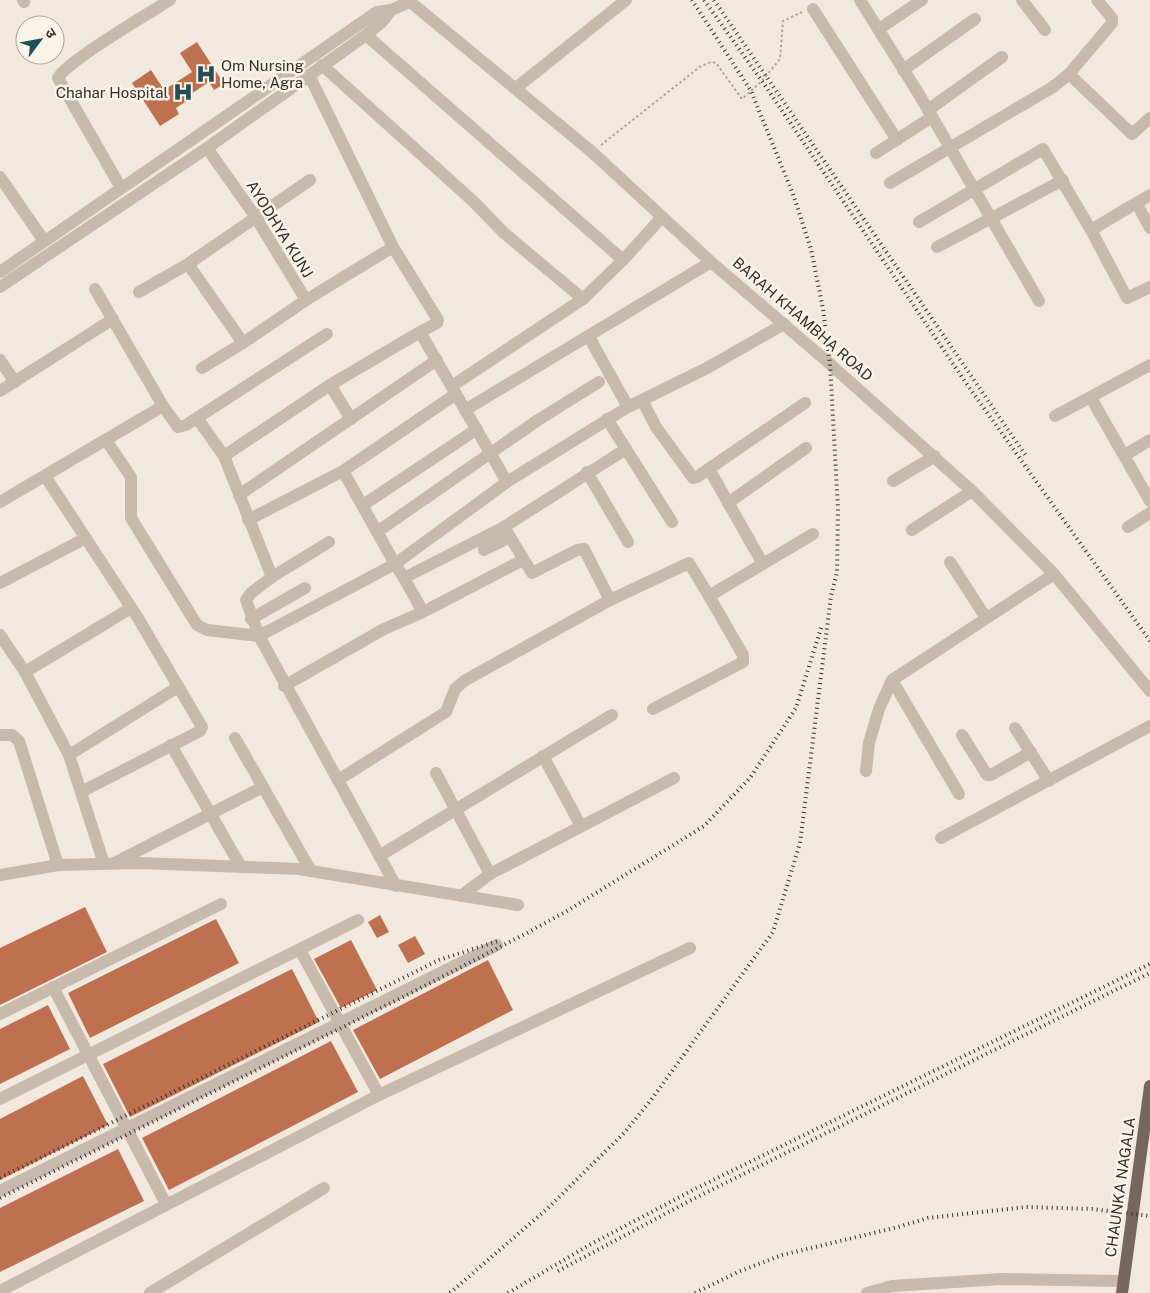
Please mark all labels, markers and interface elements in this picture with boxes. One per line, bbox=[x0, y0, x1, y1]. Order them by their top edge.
north arrow bbox=[15, 15, 65, 65]
text: उ bbox=[42, 25, 60, 42]
place label: Om Nursing Home, Agra bbox=[221, 57, 304, 91]
hospital icon: Om Nursing Home, Agra bbox=[195, 63, 217, 85]
hospital icon: Chahar Hospital bbox=[172, 81, 194, 103]
place label: Chahar Hospital bbox=[56, 84, 168, 101]
street label: AYODHYA KUNJ bbox=[243, 177, 317, 281]
street label: BARAH KHAMBHA ROAD bbox=[730, 254, 876, 384]
street label: CHAUNKA NAGALA bbox=[1102, 1116, 1138, 1258]

